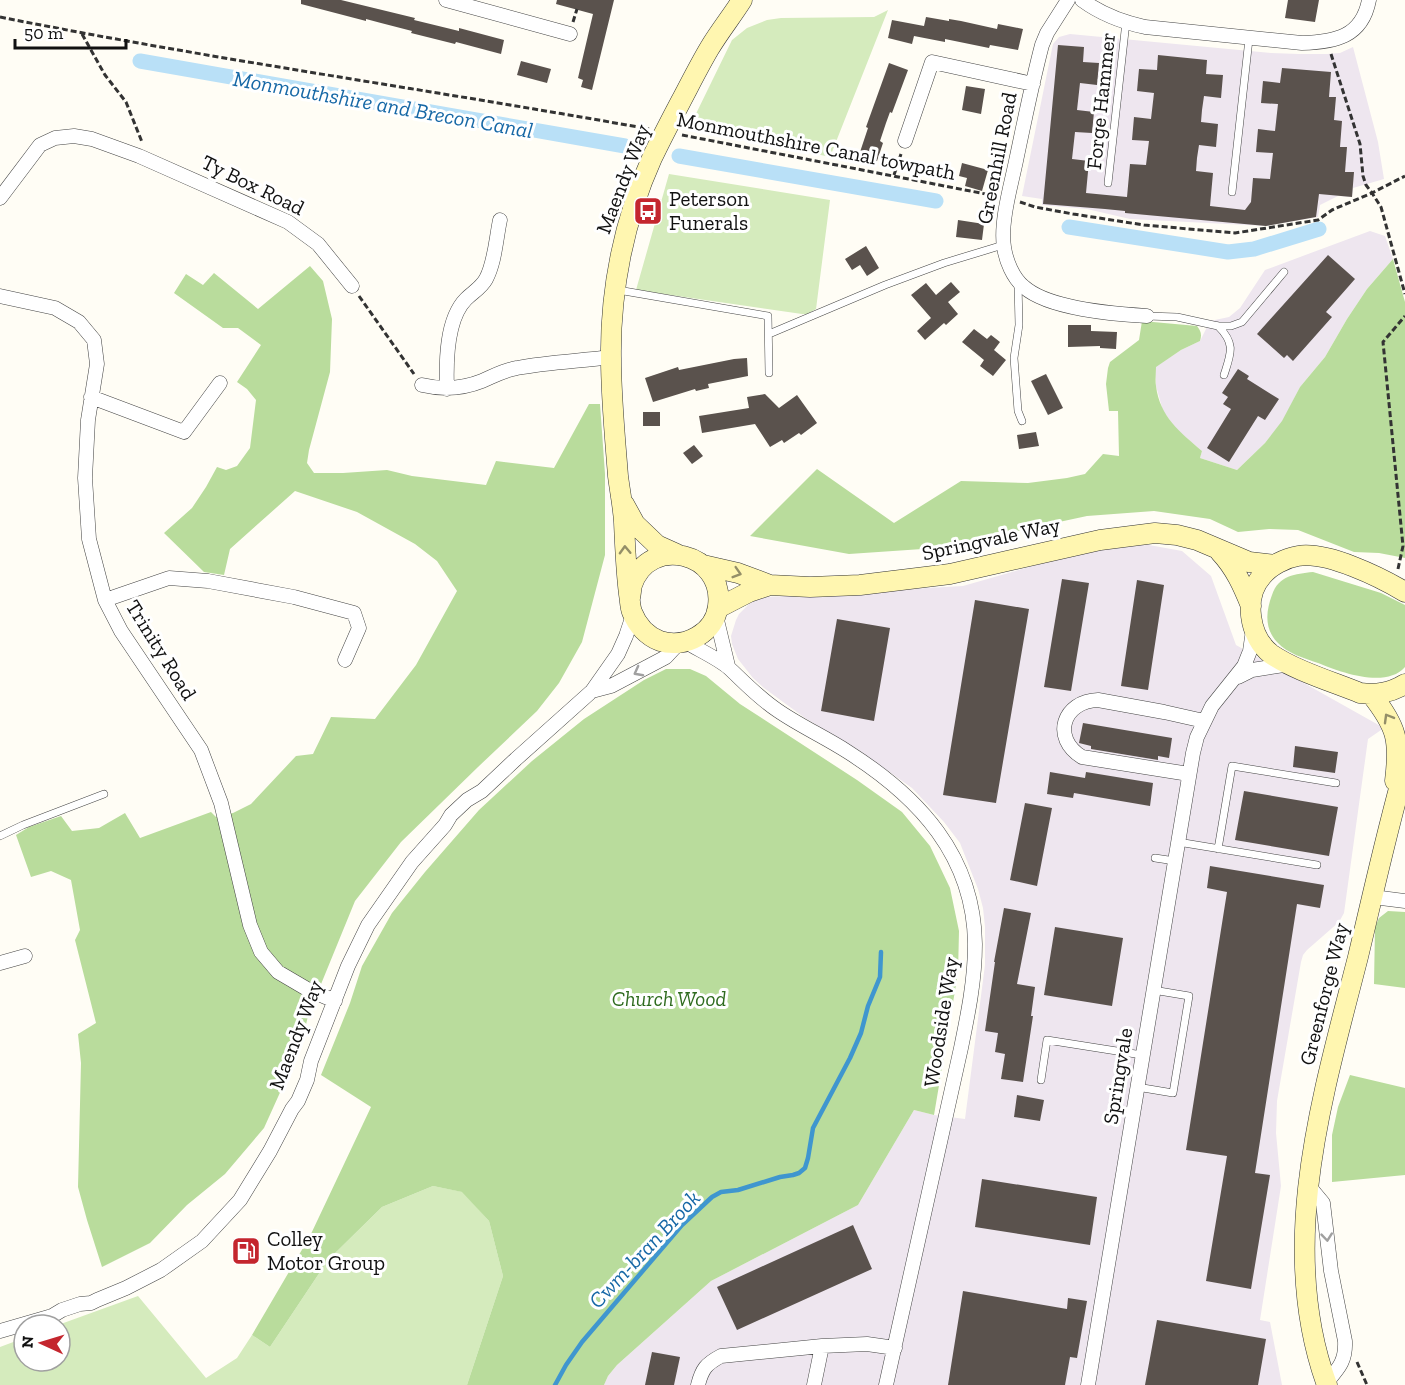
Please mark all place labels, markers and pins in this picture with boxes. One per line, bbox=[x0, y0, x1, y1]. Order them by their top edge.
place label: Peterson Funerals bbox=[669, 186, 749, 235]
bus stop icon: Peterson Funerals bbox=[632, 195, 664, 227]
place label: Colley Motor Group bbox=[267, 1226, 385, 1275]
fuel station icon: Colley Motor Group bbox=[230, 1235, 262, 1267]

